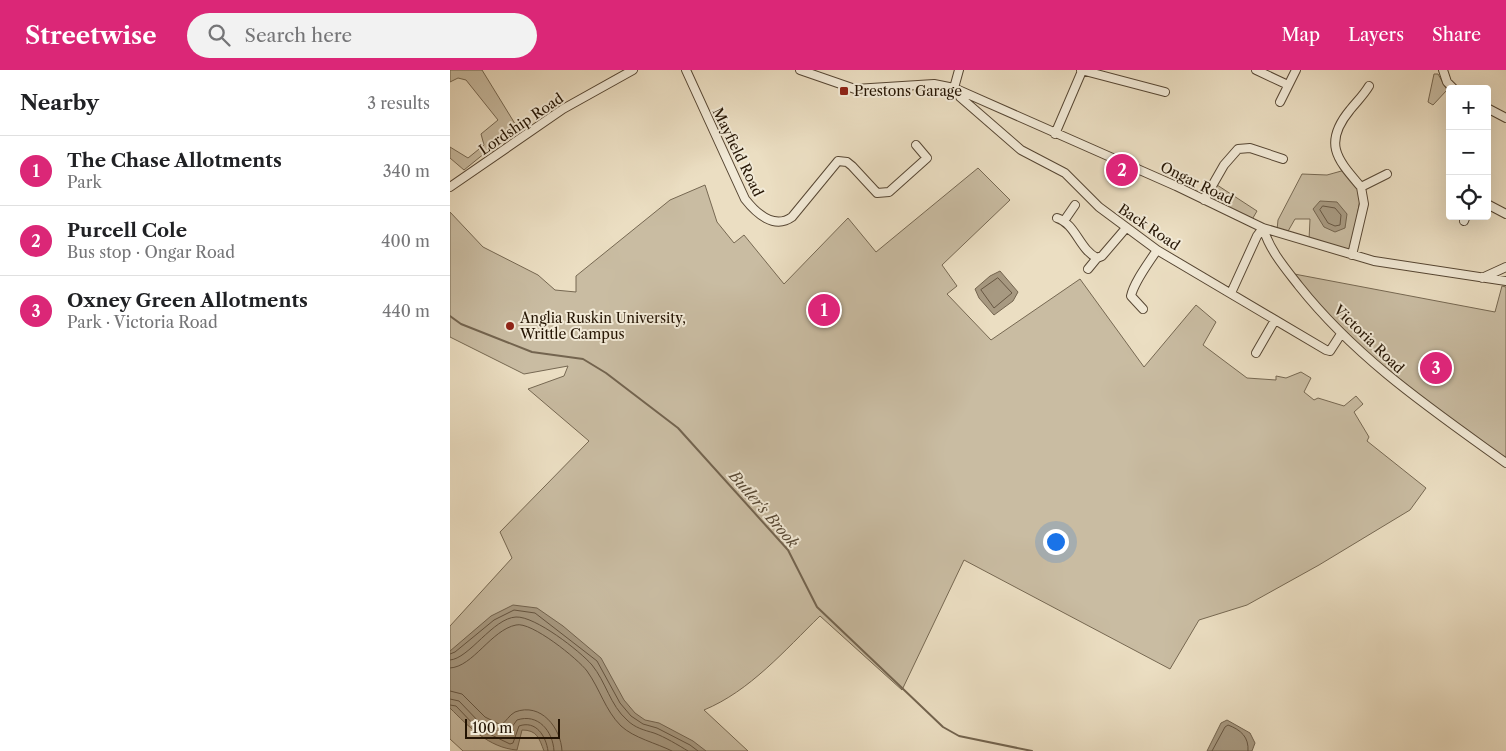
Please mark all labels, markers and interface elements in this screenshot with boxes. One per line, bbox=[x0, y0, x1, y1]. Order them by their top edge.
search box bbox=[187, 13, 537, 58]
text: Streetwise bbox=[25, 21, 157, 50]
icon: search bbox=[205, 21, 233, 49]
text: Search here bbox=[245, 24, 352, 47]
text: Map bbox=[1282, 24, 1320, 46]
text: Layers bbox=[1348, 24, 1404, 46]
text: Share bbox=[1432, 24, 1481, 46]
place label: Prestons Garage bbox=[854, 82, 962, 100]
marker: Prestons Garage bbox=[838, 85, 850, 97]
map controls bbox=[1446, 85, 1491, 220]
button: + bbox=[1446, 85, 1491, 130]
street label: Lordship Road bbox=[475, 89, 567, 159]
text: Nearby bbox=[20, 90, 99, 115]
text: 3 results bbox=[367, 93, 430, 113]
street label: Mayfield Road bbox=[709, 105, 767, 200]
button: − bbox=[1446, 130, 1491, 175]
text: The Chase Allotments bbox=[67, 149, 282, 172]
pin: 2 bbox=[1106, 151, 1138, 189]
street label: Ongar Road bbox=[1158, 158, 1237, 209]
text: 1 bbox=[32, 161, 40, 181]
text: 340 m bbox=[383, 161, 430, 181]
text: Park bbox=[67, 172, 102, 192]
button: locate bbox=[1446, 175, 1491, 220]
street label: Back Road bbox=[1115, 200, 1184, 254]
text: Purcell Cole bbox=[67, 219, 187, 242]
text: 2 bbox=[31, 231, 41, 251]
text: 400 m bbox=[381, 231, 430, 251]
text: Bus stop · Ongar Road bbox=[67, 242, 235, 262]
text: Oxney Green Allotments bbox=[67, 289, 308, 312]
pin: 1 bbox=[808, 291, 840, 329]
street label: Victoria Road bbox=[1329, 300, 1408, 377]
text: 3 bbox=[31, 301, 41, 321]
text: 440 m bbox=[382, 301, 430, 321]
place label: Anglia Ruskin University, Writtle Campus bbox=[519, 309, 686, 343]
text: Park · Victoria Road bbox=[67, 312, 218, 332]
marker: Anglia Ruskin University, Writtle Campus bbox=[504, 320, 516, 332]
pin: 3 bbox=[1420, 349, 1452, 387]
water label: Butler's Brook bbox=[725, 466, 803, 552]
your location bbox=[1043, 529, 1069, 555]
scale bar bbox=[465, 716, 560, 739]
text: 100 m bbox=[472, 719, 512, 737]

